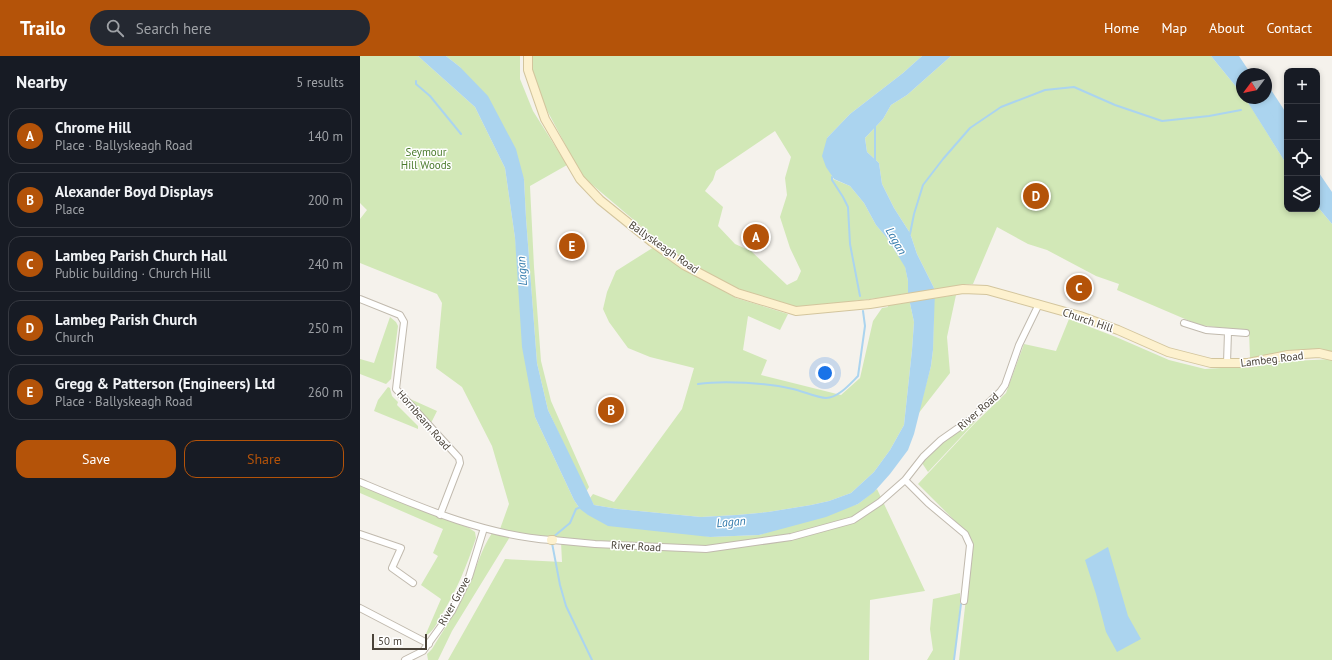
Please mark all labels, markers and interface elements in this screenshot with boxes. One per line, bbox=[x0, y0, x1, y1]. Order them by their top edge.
search box bbox=[90, 10, 370, 46]
text: Trailo bbox=[20, 16, 66, 40]
icon: search bbox=[104, 17, 126, 39]
text: Search here bbox=[136, 19, 211, 38]
text: Home bbox=[1104, 19, 1139, 37]
text: Map bbox=[1161, 19, 1187, 37]
text: About bbox=[1209, 19, 1245, 37]
text: Contact bbox=[1267, 19, 1312, 37]
north arrow bbox=[1236, 68, 1272, 104]
map controls bbox=[1284, 68, 1320, 212]
button: + bbox=[1284, 68, 1320, 104]
text: Nearby bbox=[16, 71, 67, 93]
text: 5 results bbox=[296, 74, 344, 91]
button: − bbox=[1284, 104, 1320, 140]
text: Chrome Hill bbox=[55, 118, 131, 137]
text: A bbox=[26, 128, 34, 145]
text: 140 m bbox=[308, 128, 343, 145]
text: Place · Ballyskeagh Road bbox=[55, 137, 192, 154]
button: locate bbox=[1284, 140, 1320, 176]
park label: Seymour Hill Woods bbox=[401, 145, 452, 172]
button: layers bbox=[1284, 176, 1320, 212]
pin: D bbox=[1023, 181, 1049, 211]
text: Alexander Boyd Displays bbox=[55, 182, 213, 201]
text: B bbox=[26, 192, 34, 209]
text: 200 m bbox=[308, 192, 343, 209]
text: Place bbox=[55, 201, 85, 218]
street label: Ballyskeagh Road bbox=[626, 218, 702, 276]
pin: A bbox=[743, 222, 769, 252]
water label: Lagan bbox=[883, 224, 910, 257]
pin: E bbox=[559, 231, 585, 261]
text: Lambeg Parish Church Hall bbox=[55, 246, 227, 265]
text: C bbox=[26, 256, 34, 273]
text: 240 m bbox=[308, 256, 343, 273]
water label: Lagan bbox=[513, 256, 530, 286]
text: Public building · Church Hill bbox=[55, 265, 211, 282]
pin: C bbox=[1066, 273, 1092, 303]
street label: Church Hill bbox=[1061, 305, 1116, 335]
text: Lambeg Parish Church bbox=[55, 310, 197, 329]
text: D bbox=[26, 320, 34, 337]
text: 250 m bbox=[308, 320, 343, 337]
text: Church bbox=[55, 329, 94, 346]
street label: Lambeg Road bbox=[1240, 348, 1304, 370]
your location bbox=[815, 363, 835, 383]
text: Gregg & Patterson (Engineers) Ltd bbox=[55, 374, 275, 393]
text: E bbox=[27, 384, 33, 401]
text: 260 m bbox=[308, 384, 343, 401]
street label: Hornbeam Road bbox=[394, 387, 454, 453]
street label: River Road bbox=[954, 389, 1002, 433]
text: Place · Ballyskeagh Road bbox=[55, 393, 192, 410]
pin: B bbox=[598, 395, 624, 425]
button: Save bbox=[16, 440, 176, 478]
button: Share bbox=[184, 440, 344, 478]
water label: Lagan bbox=[716, 513, 746, 530]
street label: River Road bbox=[611, 538, 662, 554]
street label: River Grove bbox=[435, 574, 473, 628]
scale bar bbox=[372, 632, 427, 651]
text: 50 m bbox=[378, 634, 402, 648]

